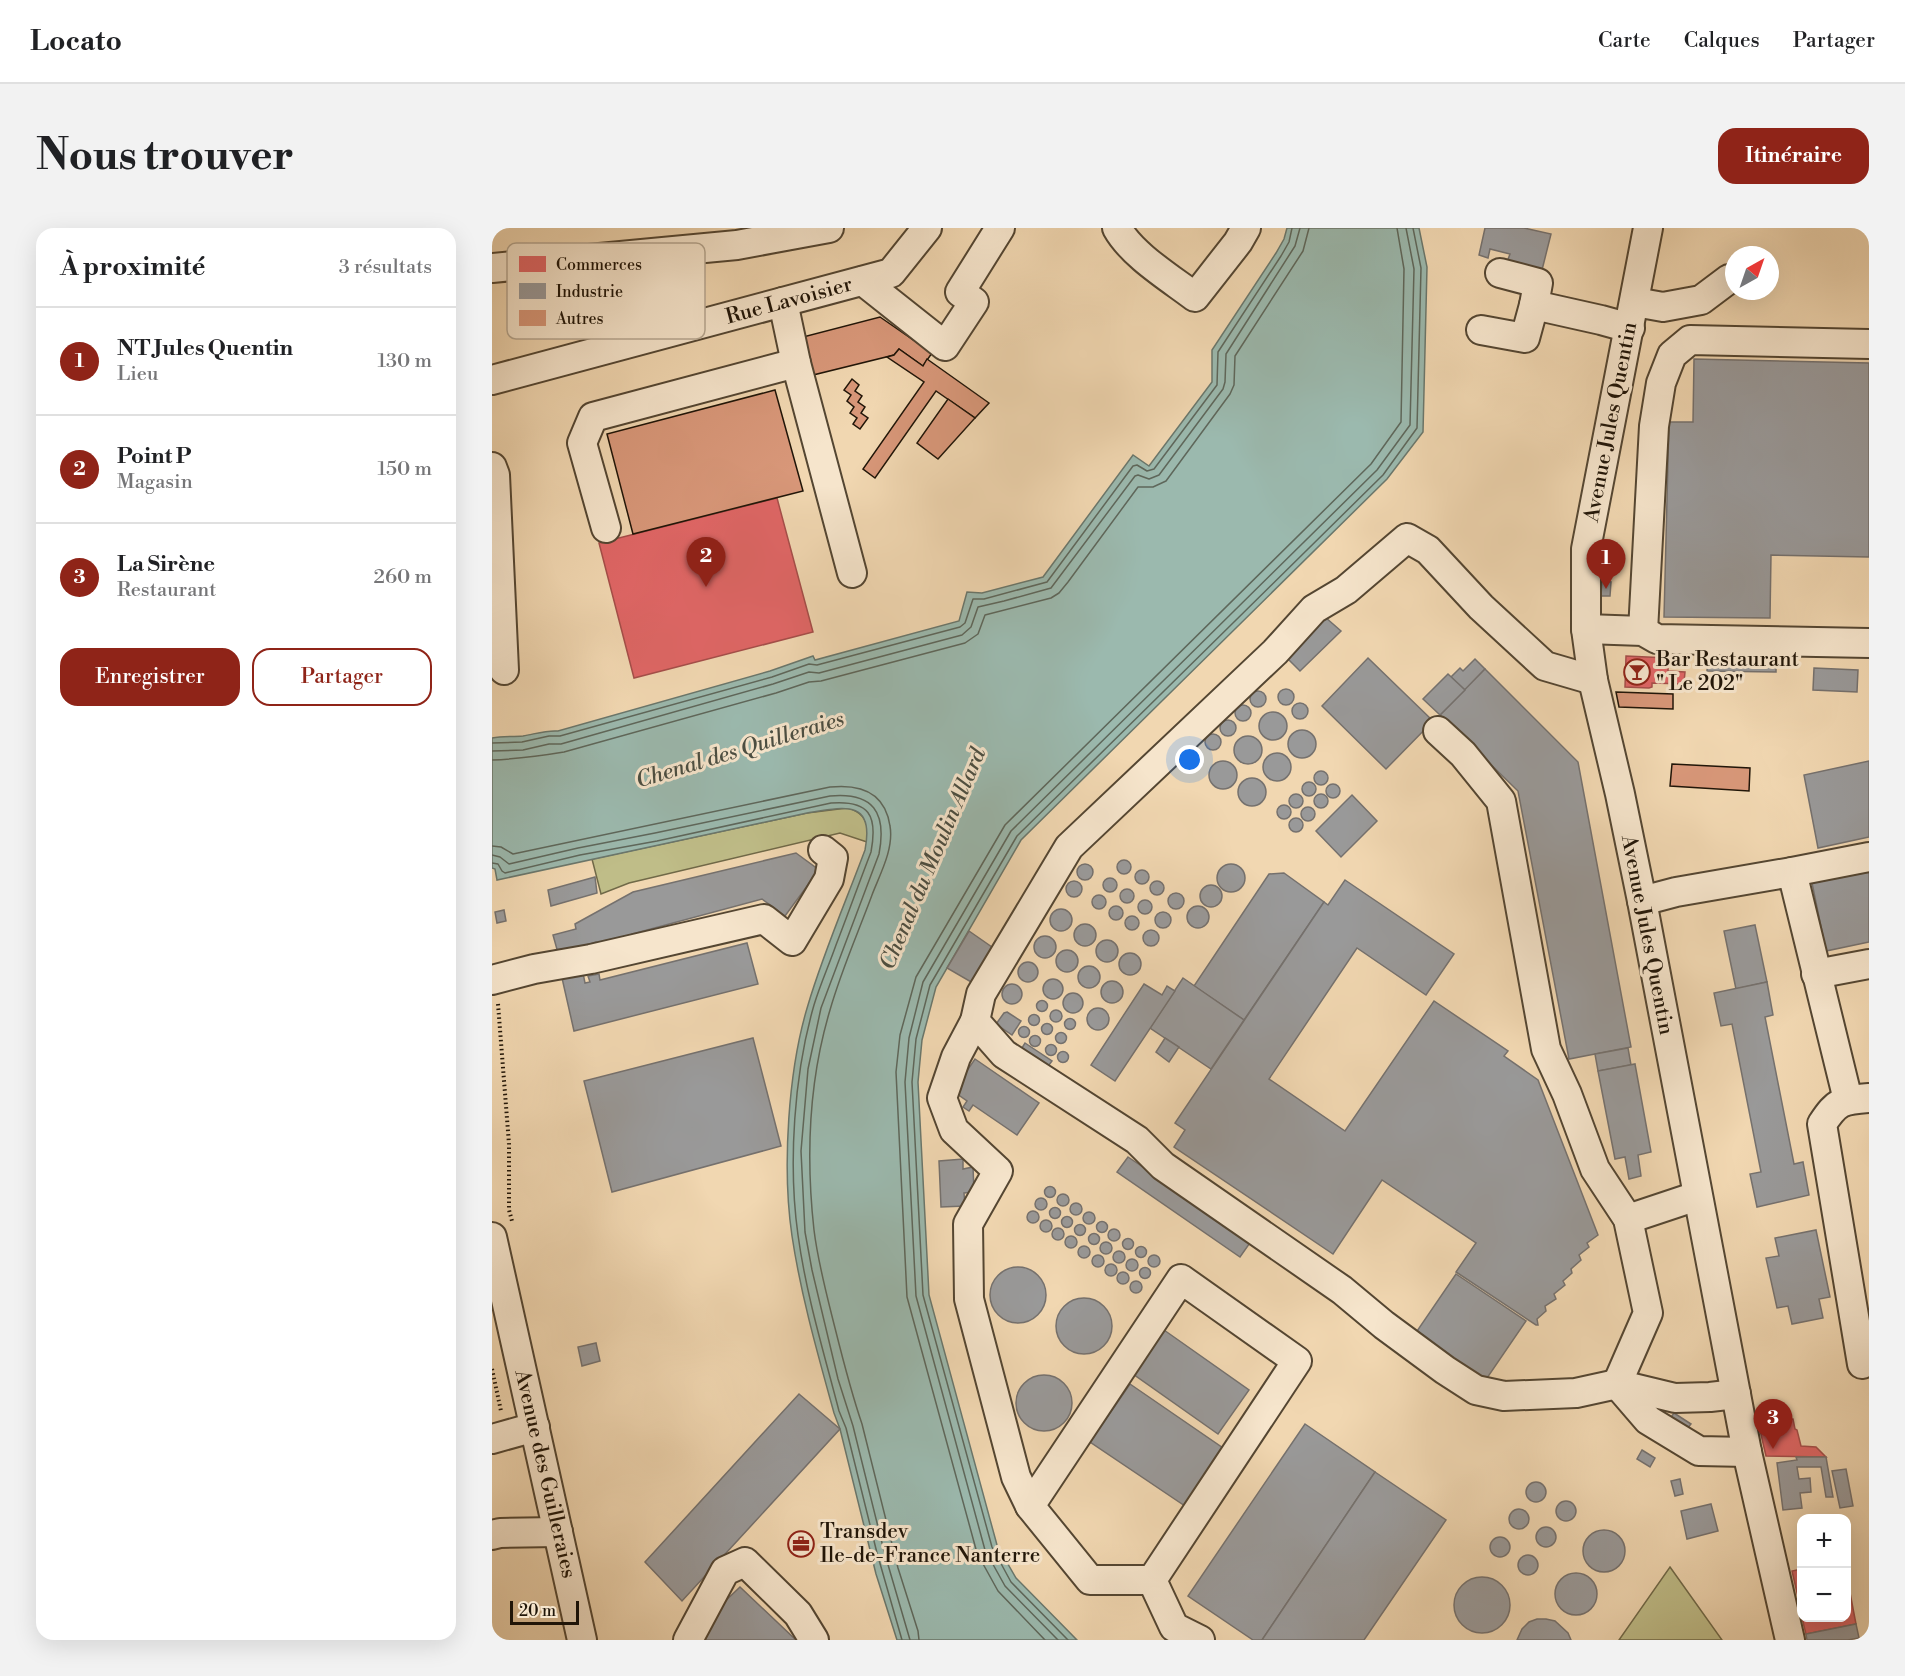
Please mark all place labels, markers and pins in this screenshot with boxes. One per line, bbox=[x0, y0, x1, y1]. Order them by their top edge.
pin: 2 bbox=[686, 538, 726, 587]
pin: 1 bbox=[1586, 540, 1626, 589]
place label: Bar Restaurant " Le 202" bbox=[1655, 647, 1800, 697]
bar icon: Bar Restaurant " Le 202" bbox=[1622, 657, 1652, 687]
pin: 3 bbox=[1754, 1400, 1792, 1449]
place label: Transdev Ile-de-France Nanterre bbox=[820, 1519, 1040, 1569]
office icon: Transdev Ile-de-France Nanterre bbox=[786, 1529, 816, 1559]

